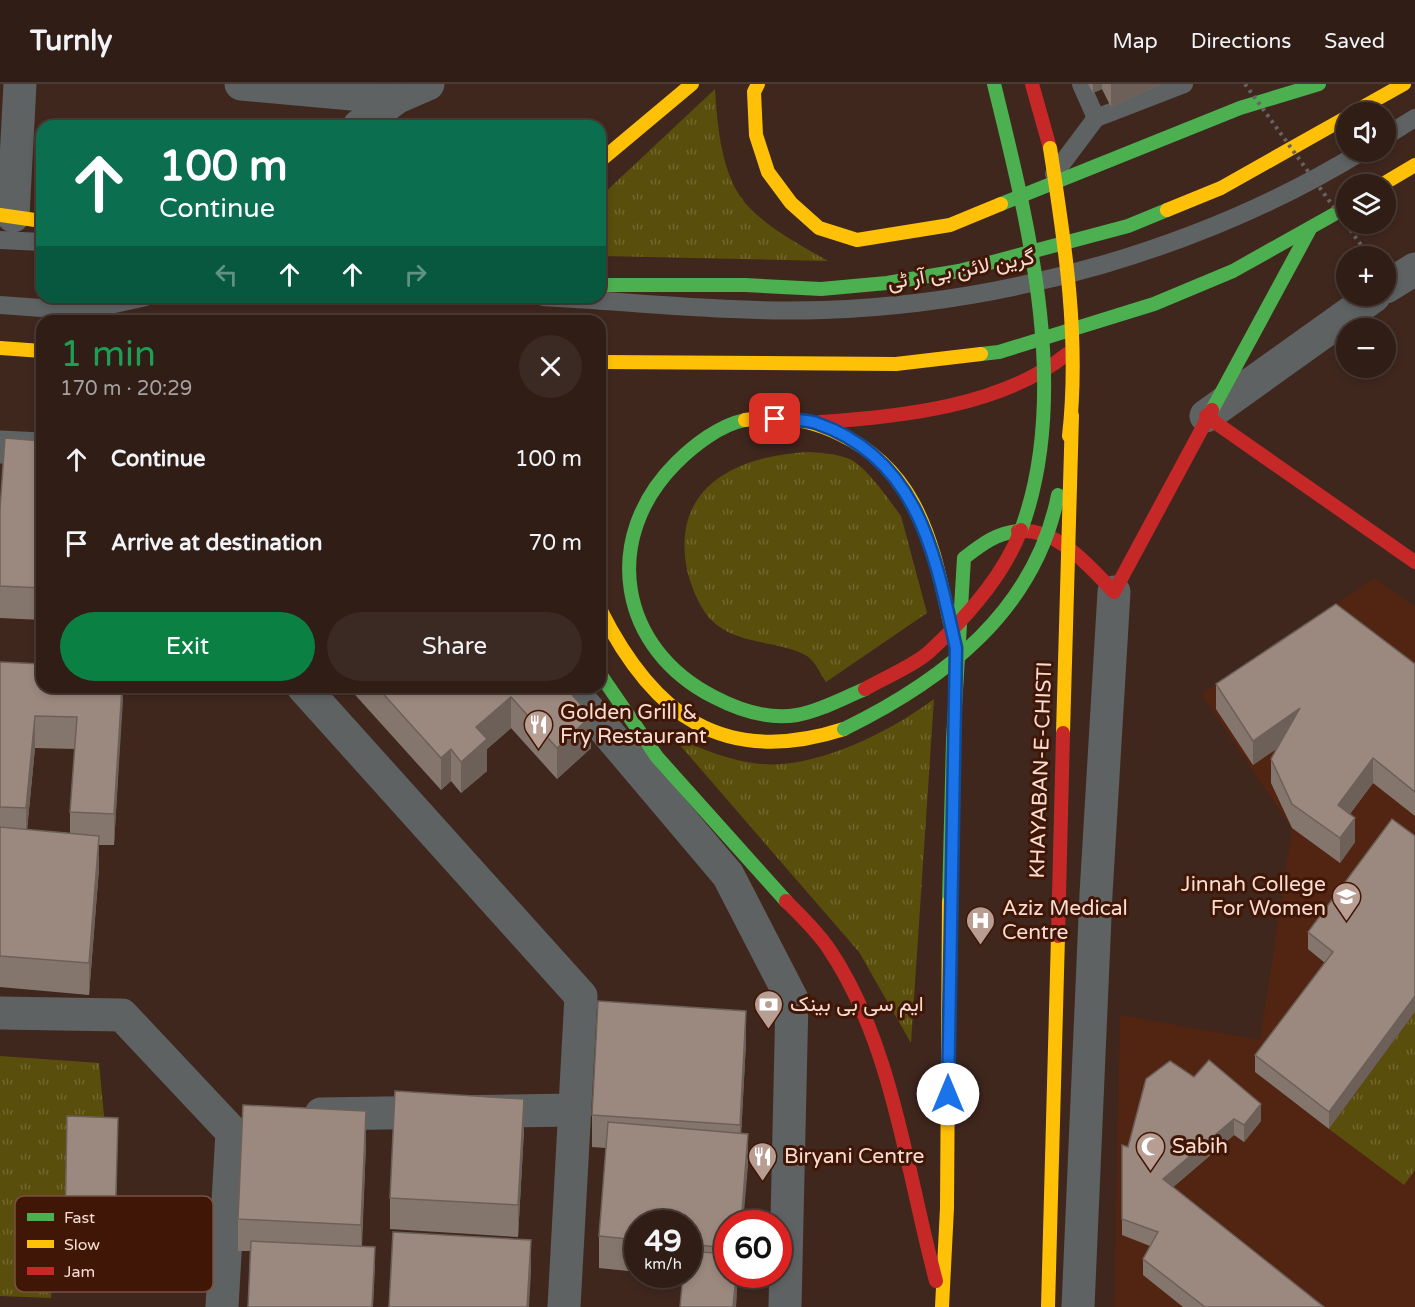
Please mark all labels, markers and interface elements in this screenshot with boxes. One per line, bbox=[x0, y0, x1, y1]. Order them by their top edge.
text: Turnly bbox=[30, 24, 112, 58]
text: Map bbox=[1112, 29, 1158, 54]
text: Directions bbox=[1191, 29, 1291, 54]
text: Saved bbox=[1324, 29, 1385, 54]
map controls bbox=[1336, 102, 1396, 378]
button: sound bbox=[1336, 102, 1396, 162]
text: 100 m bbox=[159, 141, 288, 192]
icon: ahead bbox=[60, 144, 138, 222]
button: layers bbox=[1336, 174, 1396, 234]
text: Continue bbox=[159, 192, 275, 225]
street label: گرین لائن بی آر ٹی bbox=[886, 245, 1036, 295]
button: + bbox=[1336, 246, 1396, 306]
icon: left bbox=[210, 258, 243, 291]
icon: ahead bbox=[273, 258, 306, 291]
icon: ahead bbox=[336, 258, 369, 291]
icon: right bbox=[399, 258, 432, 291]
button: − bbox=[1336, 318, 1396, 378]
text: 1 min bbox=[60, 333, 156, 376]
button: close bbox=[519, 335, 582, 398]
text: 170 m · 20:29 bbox=[60, 377, 192, 401]
pin bbox=[749, 393, 800, 444]
icon: arrive bbox=[758, 402, 791, 435]
icon: ahead bbox=[60, 443, 93, 476]
text: Continue bbox=[111, 446, 206, 472]
text: 100 m bbox=[515, 446, 582, 472]
icon: arrive bbox=[60, 527, 93, 560]
text: Arrive at destination bbox=[111, 530, 322, 556]
text: 70 m bbox=[528, 530, 582, 556]
button: Exit bbox=[60, 612, 315, 681]
button: Share bbox=[327, 612, 582, 681]
street label: KHAYABAN-E-CHISTI bbox=[1025, 661, 1057, 879]
place label: Golden Grill & Fry Restaurant bbox=[560, 700, 707, 749]
restaurant icon: Golden Grill & Fry Restaurant bbox=[523, 708, 555, 750]
place label: Jinnah College For Women bbox=[1181, 872, 1326, 921]
school or university icon: Jinnah College For Women bbox=[1331, 880, 1363, 922]
place label: Aziz Medical Centre bbox=[1002, 896, 1128, 945]
hospital icon: Aziz Medical Centre bbox=[965, 904, 997, 946]
bank icon: ایم سی بی بینک bbox=[753, 988, 785, 1030]
place label: ایم سی بی بینک bbox=[790, 992, 924, 1018]
position arrow bbox=[916, 1062, 980, 1126]
mosque icon: Sabih bbox=[1135, 1130, 1167, 1172]
place label: Sabih bbox=[1172, 1134, 1228, 1159]
restaurant icon: Biryani Centre bbox=[747, 1140, 779, 1182]
place label: Biryani Centre bbox=[784, 1144, 925, 1169]
legend bbox=[15, 1196, 213, 1292]
text: Fast bbox=[64, 1208, 95, 1228]
speed limit sign: 60 bbox=[714, 1210, 792, 1288]
text: 49 bbox=[644, 1223, 682, 1260]
text: Slow bbox=[64, 1235, 100, 1255]
text: km/h bbox=[644, 1255, 682, 1273]
text: Jam bbox=[64, 1262, 95, 1282]

